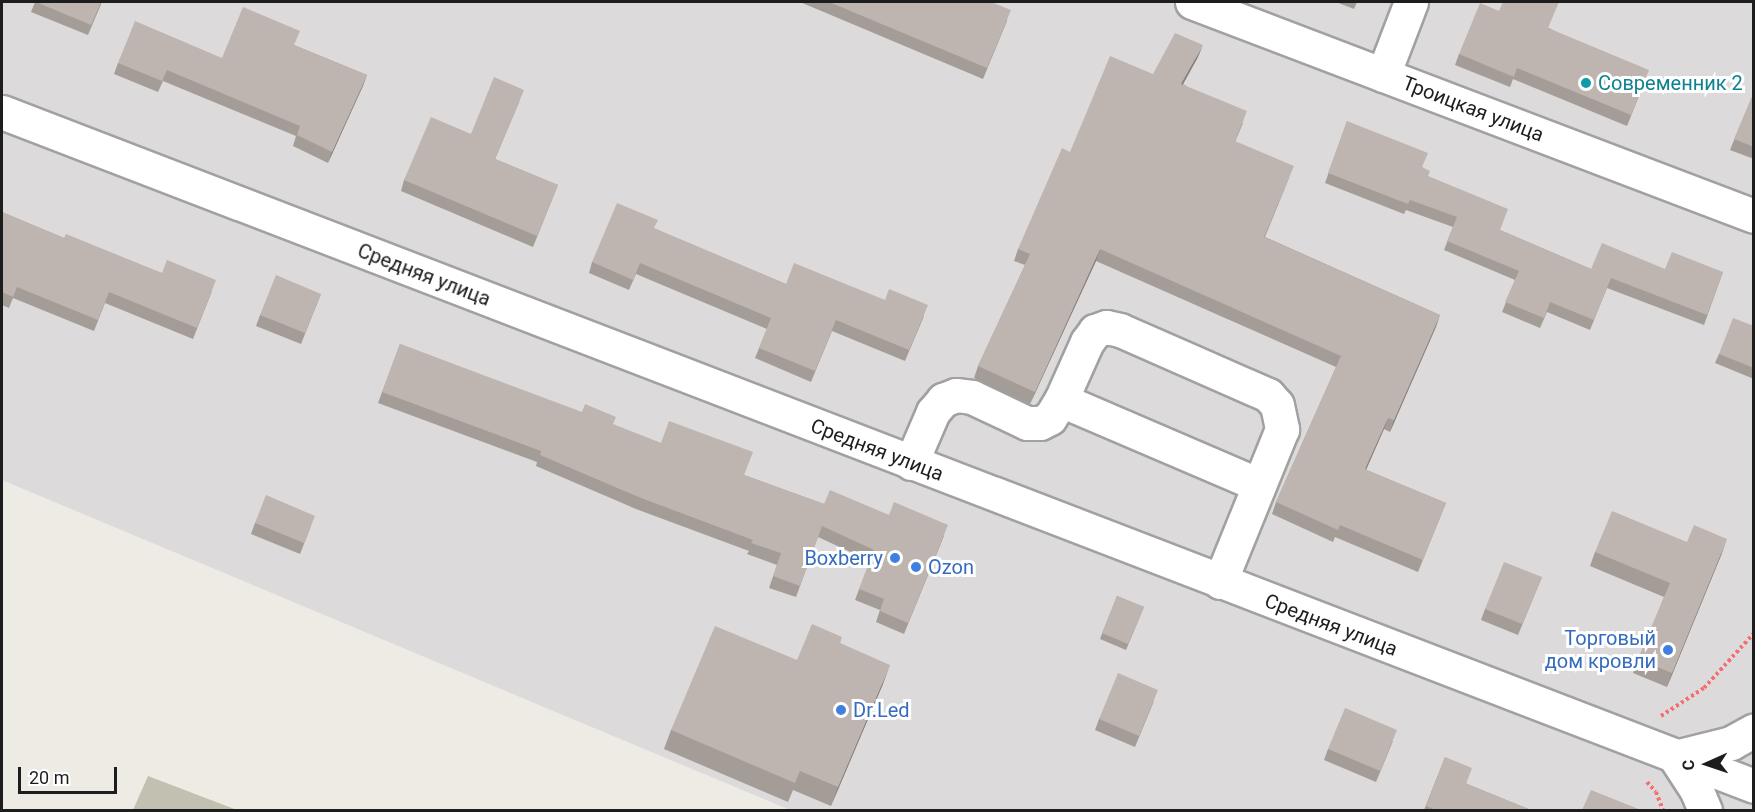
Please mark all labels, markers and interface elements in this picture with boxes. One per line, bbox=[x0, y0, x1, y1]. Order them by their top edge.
street label: Троицкая улица bbox=[1399, 71, 1547, 147]
place label: Современник 2 bbox=[1598, 71, 1743, 95]
marker: Современник 2 bbox=[1579, 76, 1593, 90]
street label: Средняя улица bbox=[354, 239, 494, 311]
street label: Средняя улица bbox=[807, 414, 947, 486]
place label: Boxberry bbox=[804, 546, 883, 570]
marker: Boxberry bbox=[888, 551, 902, 565]
place label: Ozon bbox=[928, 555, 974, 579]
marker: Ozon bbox=[909, 560, 923, 574]
street label: Средняя улица bbox=[1261, 589, 1401, 661]
place label: Торговый дом кровли bbox=[1545, 626, 1656, 673]
marker: Торговый дом кровли bbox=[1661, 643, 1675, 657]
place label: Dr.Led bbox=[853, 698, 910, 722]
marker: Dr.Led bbox=[834, 703, 848, 717]
north arrow bbox=[1677, 734, 1737, 794]
scale bar bbox=[21, 755, 120, 793]
text: С bbox=[1679, 759, 1698, 771]
text: 20 m bbox=[29, 767, 69, 788]

